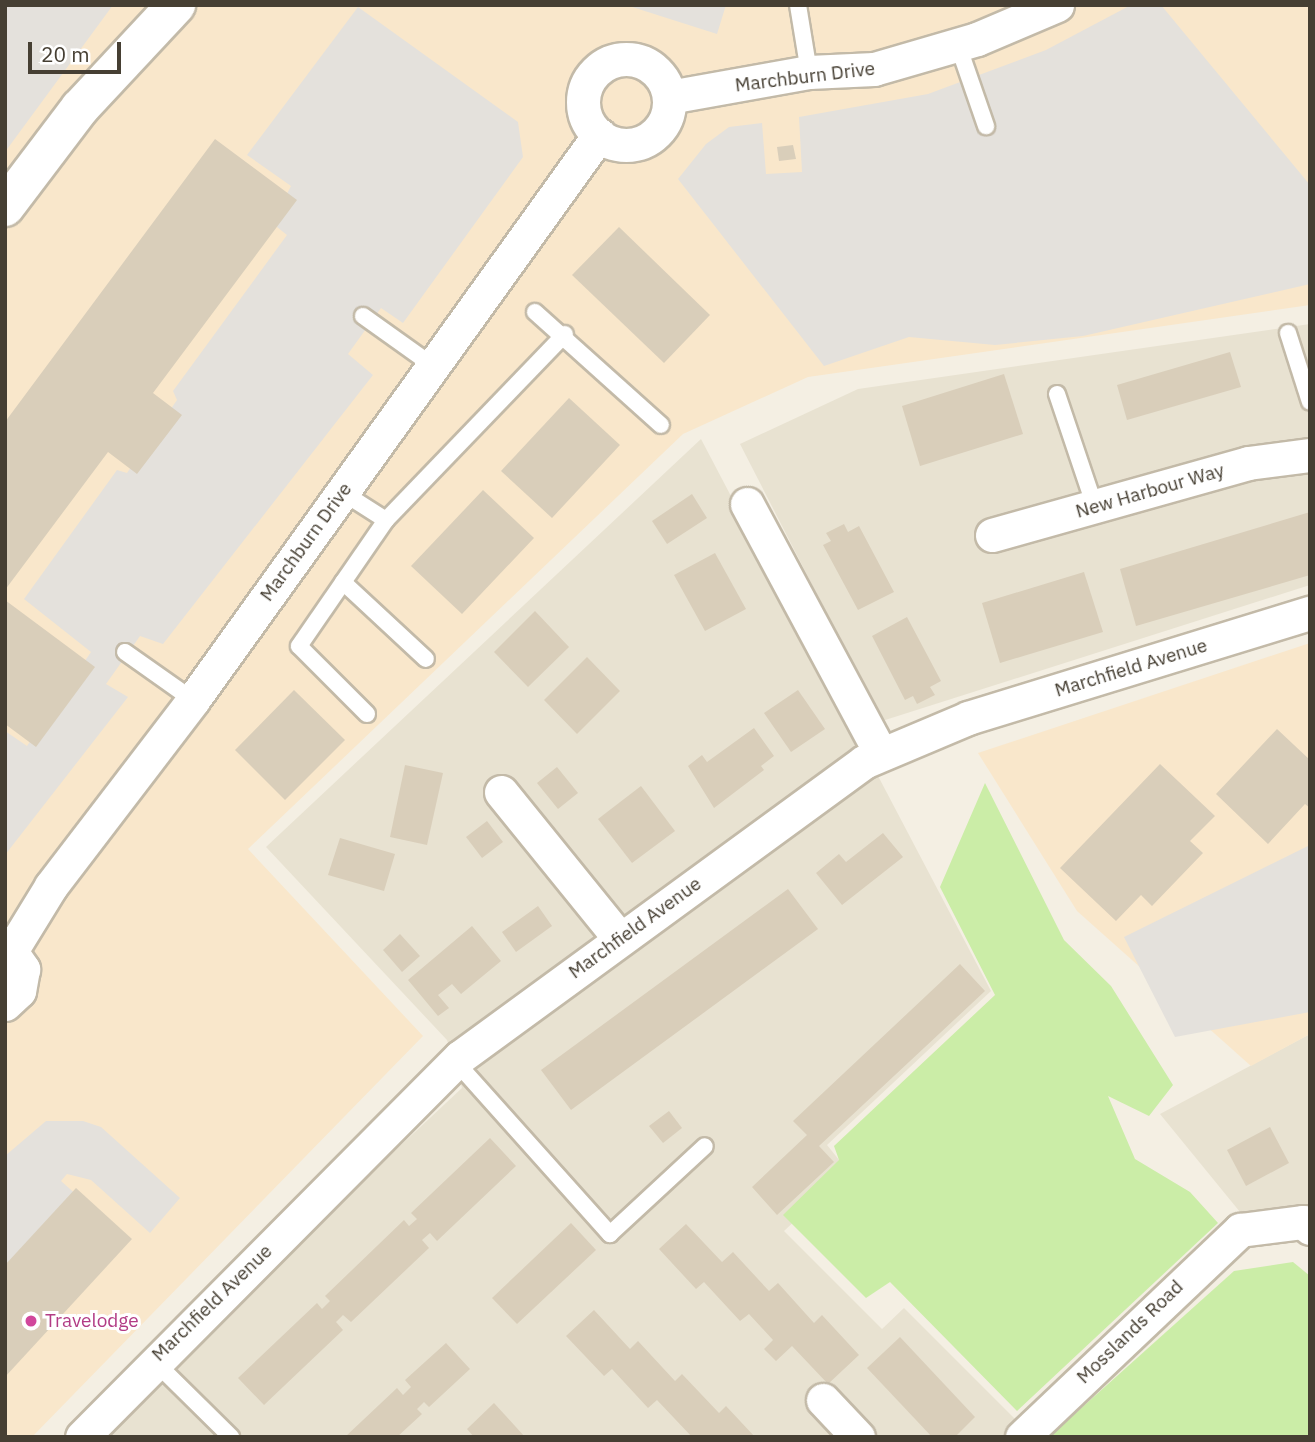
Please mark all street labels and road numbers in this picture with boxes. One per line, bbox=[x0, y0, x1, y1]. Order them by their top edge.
street label: Marchburn Drive bbox=[734, 57, 876, 97]
street label: New Harbour Way bbox=[1073, 459, 1227, 523]
street label: Marchburn Drive bbox=[255, 478, 357, 606]
street label: Marchfield Avenue bbox=[1052, 634, 1210, 702]
street label: Marchfield Avenue bbox=[564, 872, 706, 984]
street label: Marchfield Avenue bbox=[147, 1240, 277, 1366]
street label: Mosslands Road bbox=[1072, 1276, 1188, 1388]

